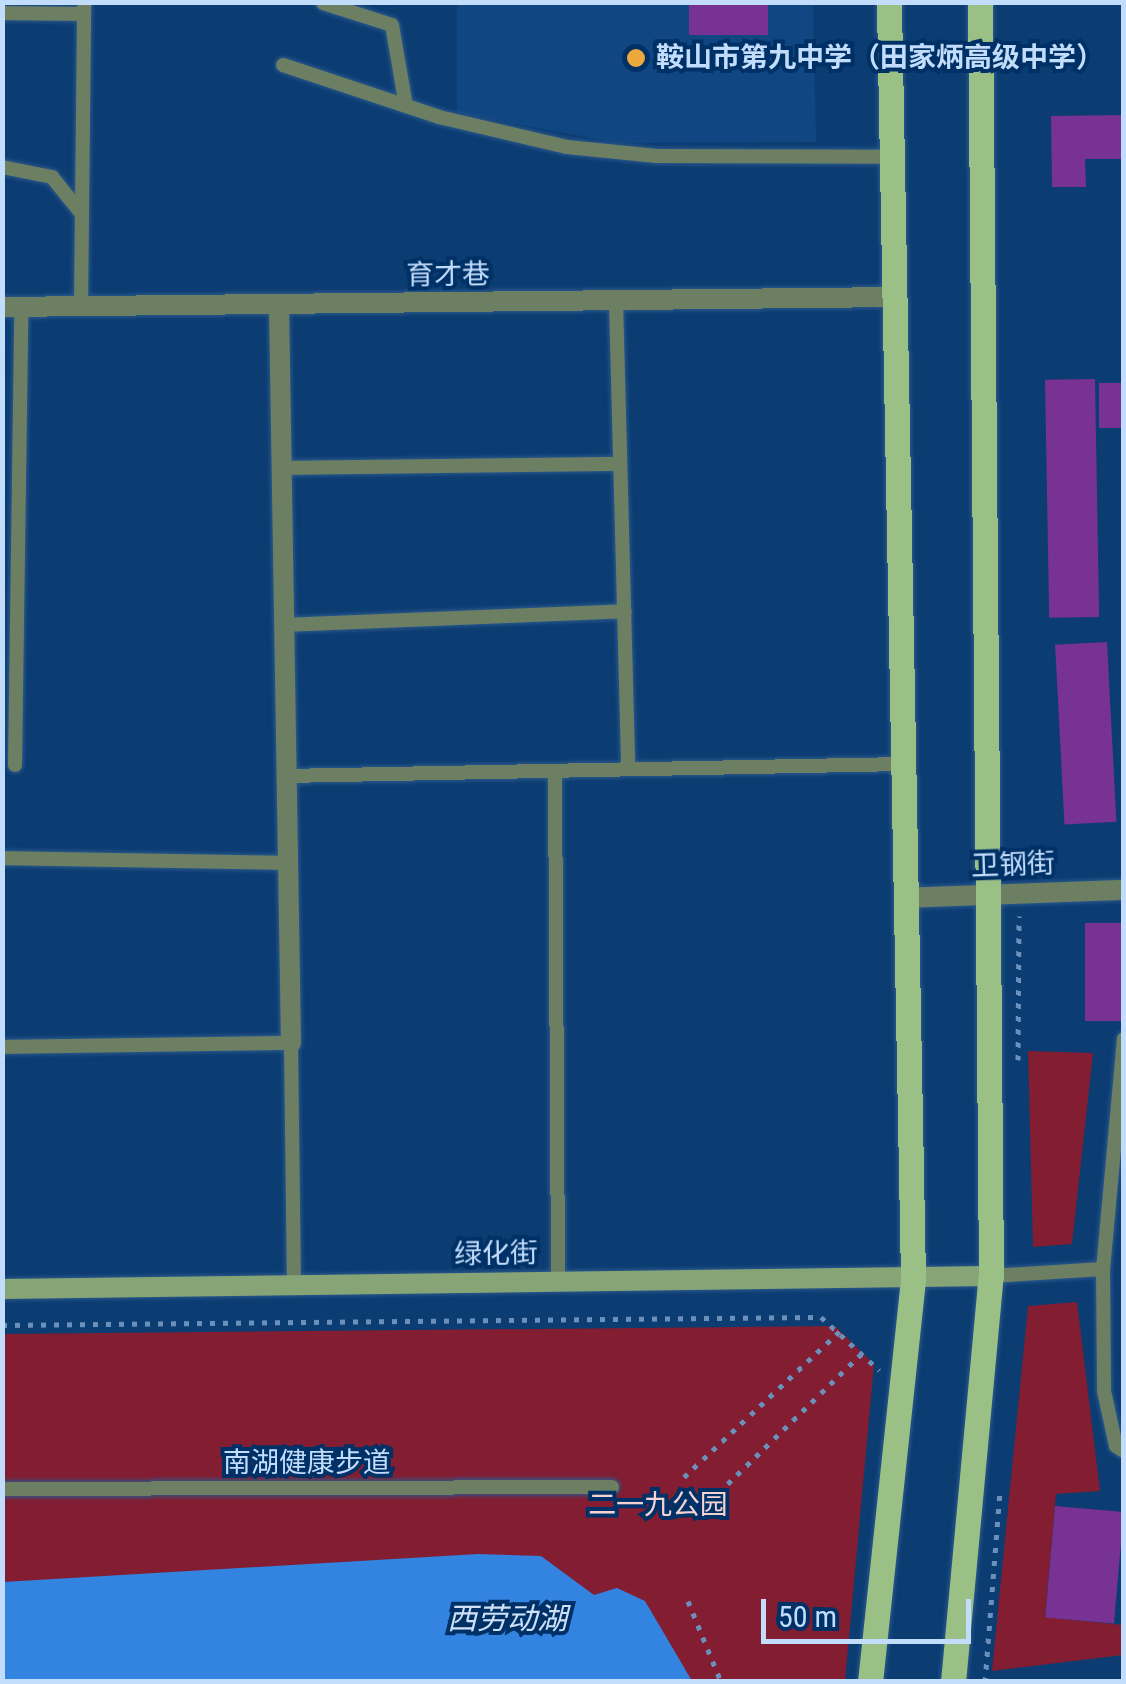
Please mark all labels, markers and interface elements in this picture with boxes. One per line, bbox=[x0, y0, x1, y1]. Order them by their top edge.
place label: 鞍山市第九中学（田家炳高级中学） bbox=[656, 41, 1104, 75]
marker: 鞍山市第九中学（田家炳高级中学） bbox=[625, 47, 647, 69]
street label: 育才巷 bbox=[406, 257, 490, 293]
street label: 卫钢街 bbox=[970, 847, 1056, 883]
street label: 绿化街 bbox=[454, 1236, 538, 1272]
street label: 南湖健康步道 bbox=[223, 1446, 391, 1480]
park label: 二一九公园 bbox=[588, 1488, 728, 1522]
scale bar bbox=[766, 1579, 976, 1641]
text: 50 m bbox=[778, 1599, 837, 1634]
water label: 西劳动湖 bbox=[447, 1601, 567, 1637]

